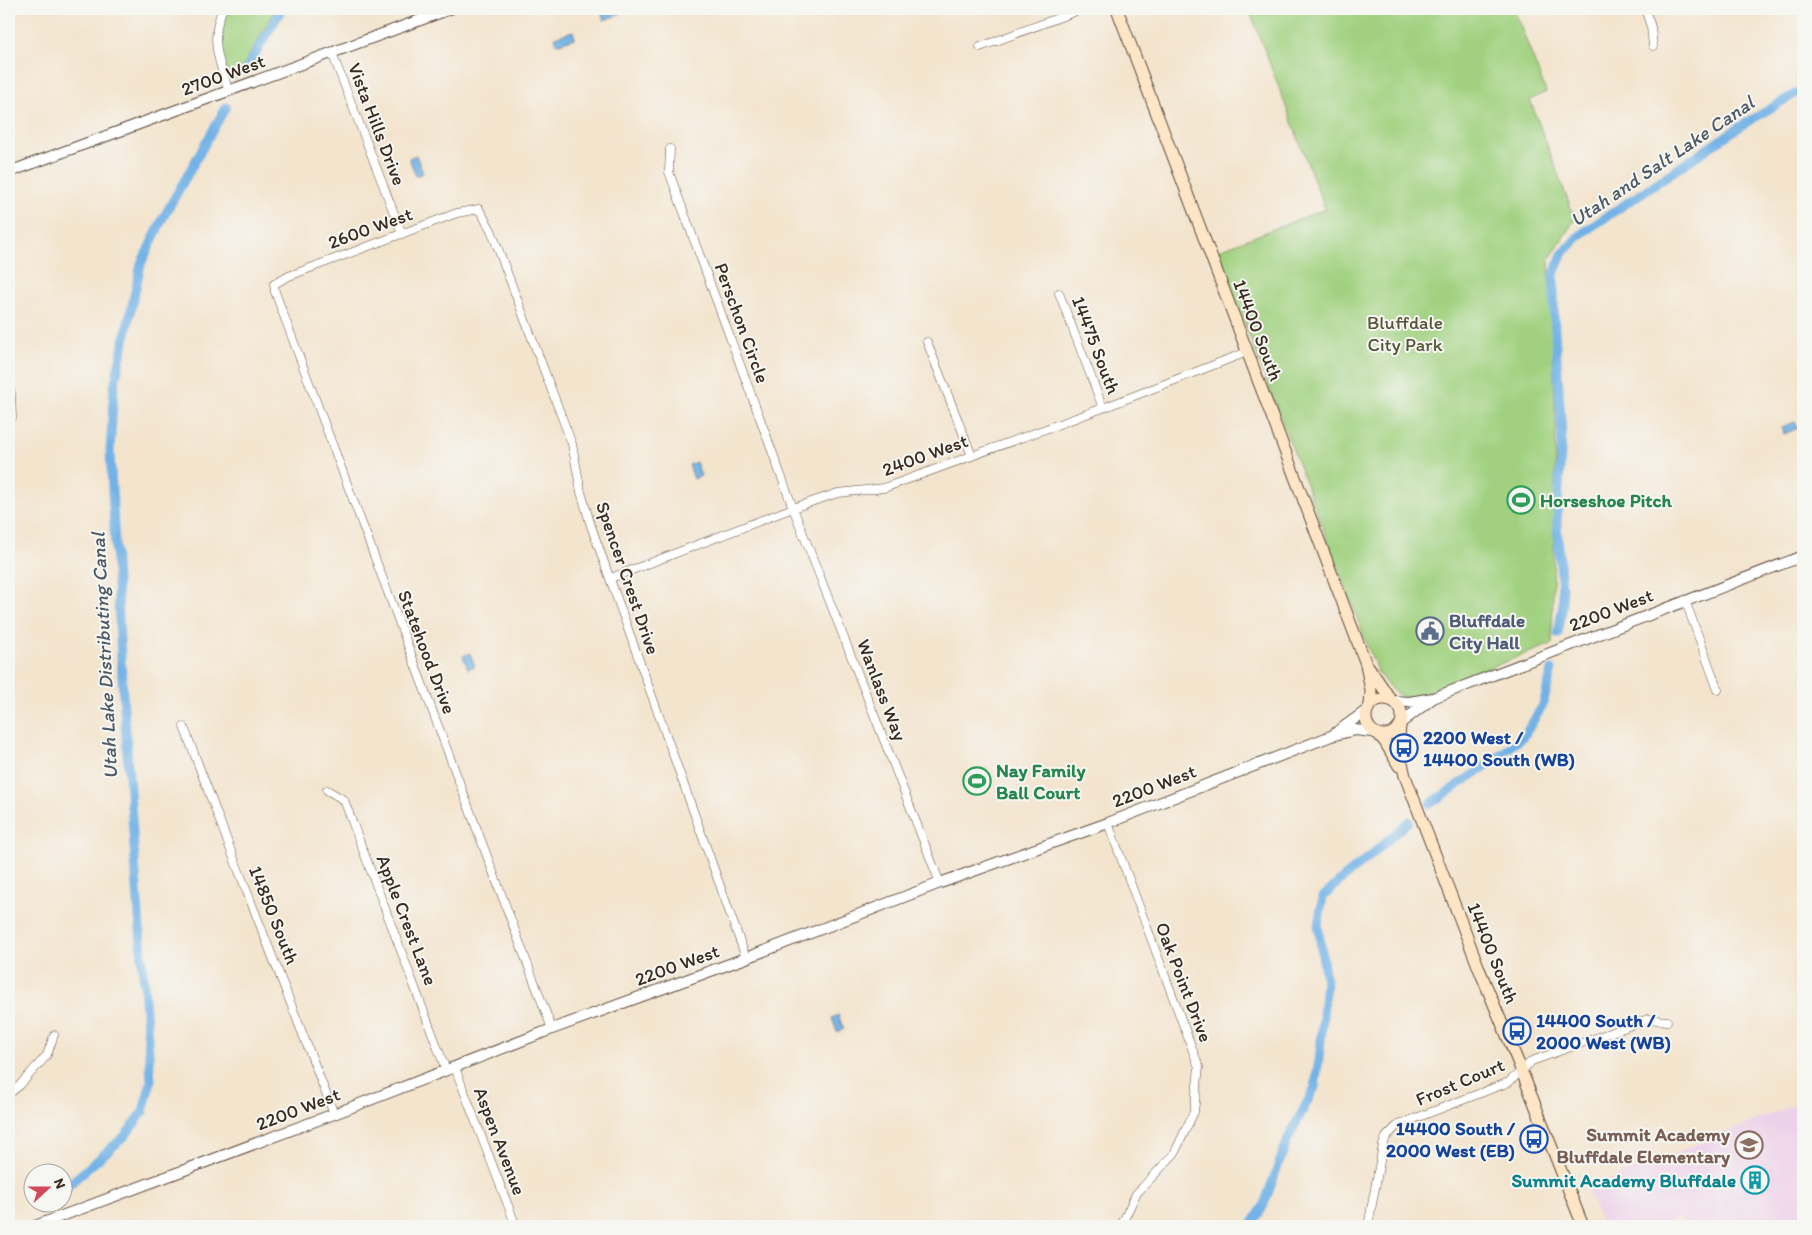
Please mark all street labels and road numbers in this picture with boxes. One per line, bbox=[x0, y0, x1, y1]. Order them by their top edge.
street label: 2700 West bbox=[178, 49, 268, 101]
street label: Vista Hills Drive bbox=[343, 59, 411, 189]
street label: 2600 West bbox=[325, 202, 415, 254]
street label: Perschon Circle bbox=[710, 260, 774, 386]
street label: 14400 South bbox=[1228, 276, 1288, 384]
street label: 14475 South bbox=[1067, 293, 1125, 397]
street label: 2400 West bbox=[879, 429, 971, 481]
street label: Spencer Crest Drive bbox=[591, 499, 665, 657]
street label: 2200 West bbox=[1566, 584, 1656, 636]
street label: Statehood Drive bbox=[393, 587, 461, 717]
street label: Wanlass Way bbox=[852, 636, 912, 744]
street label: 2200 West bbox=[1109, 760, 1199, 812]
street label: Apple Crest Lane bbox=[372, 851, 442, 989]
street label: 14850 South bbox=[244, 862, 304, 968]
street label: 14400 South bbox=[1462, 899, 1524, 1007]
street label: Oak Point Drive bbox=[1151, 919, 1217, 1045]
street label: 2200 West bbox=[632, 939, 722, 991]
street label: Frost Court bbox=[1412, 1053, 1508, 1111]
street label: 2200 West bbox=[253, 1083, 343, 1135]
street label: Aspen Avenue bbox=[469, 1084, 531, 1198]

